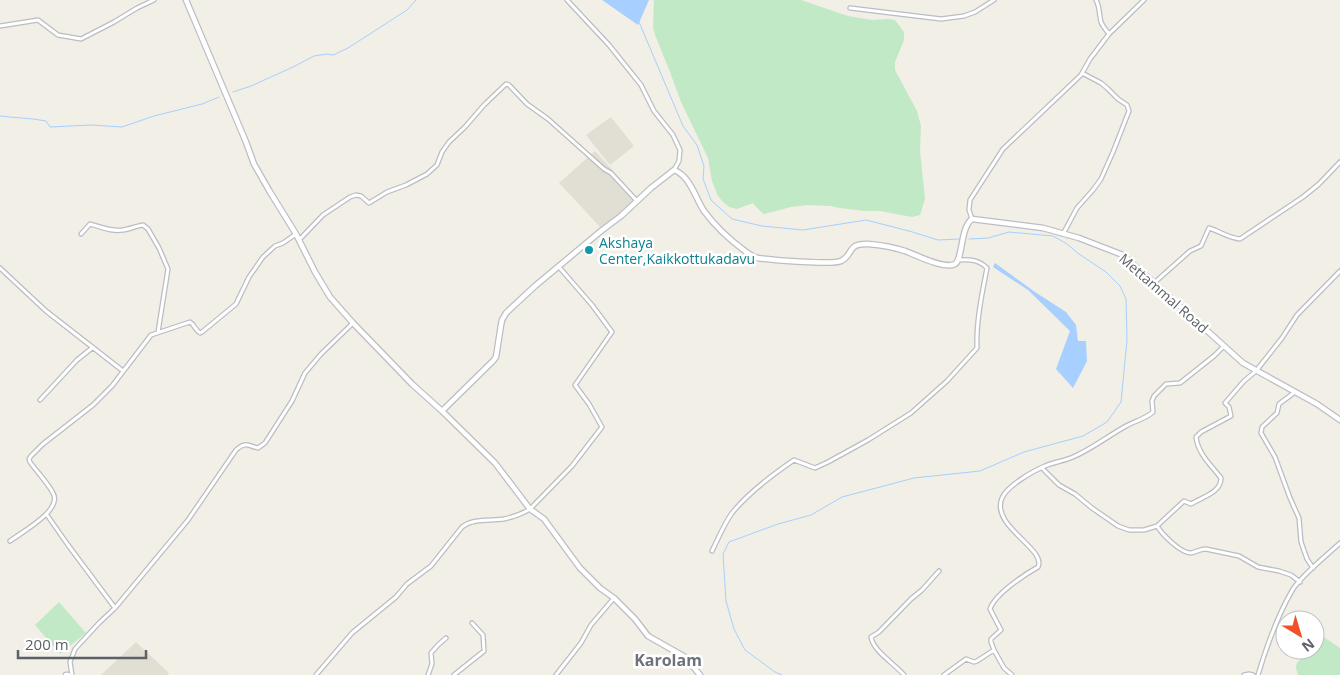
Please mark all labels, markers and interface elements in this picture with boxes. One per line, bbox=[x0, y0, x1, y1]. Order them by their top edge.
place label: Akshaya Center,Kaikkottukadavu bbox=[599, 233, 755, 268]
marker: Akshaya Center,Kaikkottukadavu bbox=[583, 244, 595, 256]
street label: Mettammal Road bbox=[1115, 249, 1213, 337]
north arrow bbox=[1275, 610, 1325, 660]
scale bar bbox=[18, 628, 145, 660]
text: 200 m bbox=[25, 634, 69, 654]
text: N bbox=[1298, 635, 1319, 657]
district label: Karolam bbox=[634, 649, 702, 671]

